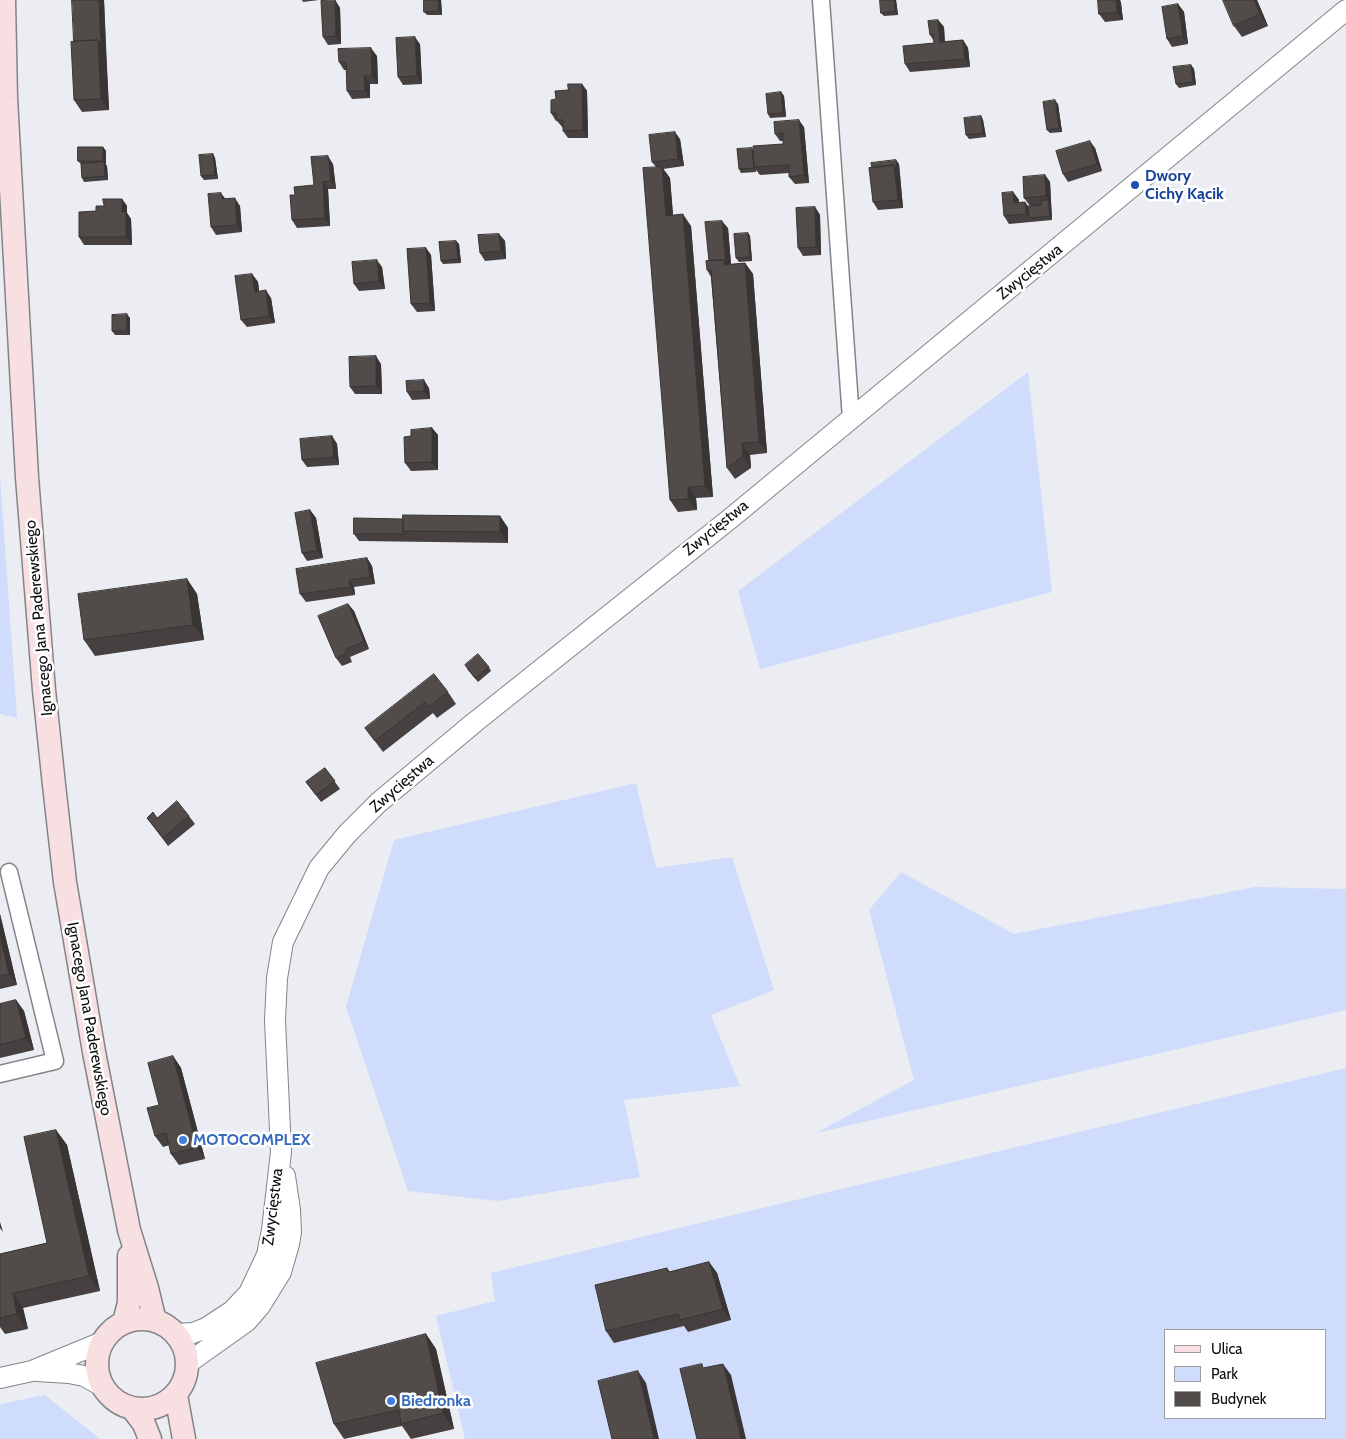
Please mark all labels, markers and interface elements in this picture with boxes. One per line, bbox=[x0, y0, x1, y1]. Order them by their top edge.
place label: Dwory Cichy Kącik bbox=[1145, 166, 1224, 204]
marker: Dwory Cichy Kącik bbox=[1129, 179, 1141, 191]
street label: Zwycięstwa bbox=[994, 240, 1066, 304]
street label: Zwycięstwa bbox=[680, 496, 752, 560]
street label: Ignacego Jana Paderewskiego bbox=[21, 519, 57, 717]
street label: Zwycięstwa bbox=[366, 751, 438, 817]
street label: Ignacego Jana Paderewskiego bbox=[62, 921, 116, 1117]
place label: MOTOCOMPLEX bbox=[193, 1130, 311, 1150]
marker: MOTOCOMPLEX bbox=[177, 1134, 189, 1146]
street label: Zwycięstwa bbox=[259, 1167, 287, 1247]
legend bbox=[1164, 1329, 1326, 1419]
text: Ulica bbox=[1211, 1340, 1242, 1358]
text: Park bbox=[1211, 1365, 1238, 1383]
text: Budynek bbox=[1211, 1390, 1266, 1408]
place label: Biedronka bbox=[401, 1391, 471, 1411]
marker: Biedronka bbox=[385, 1395, 397, 1407]

